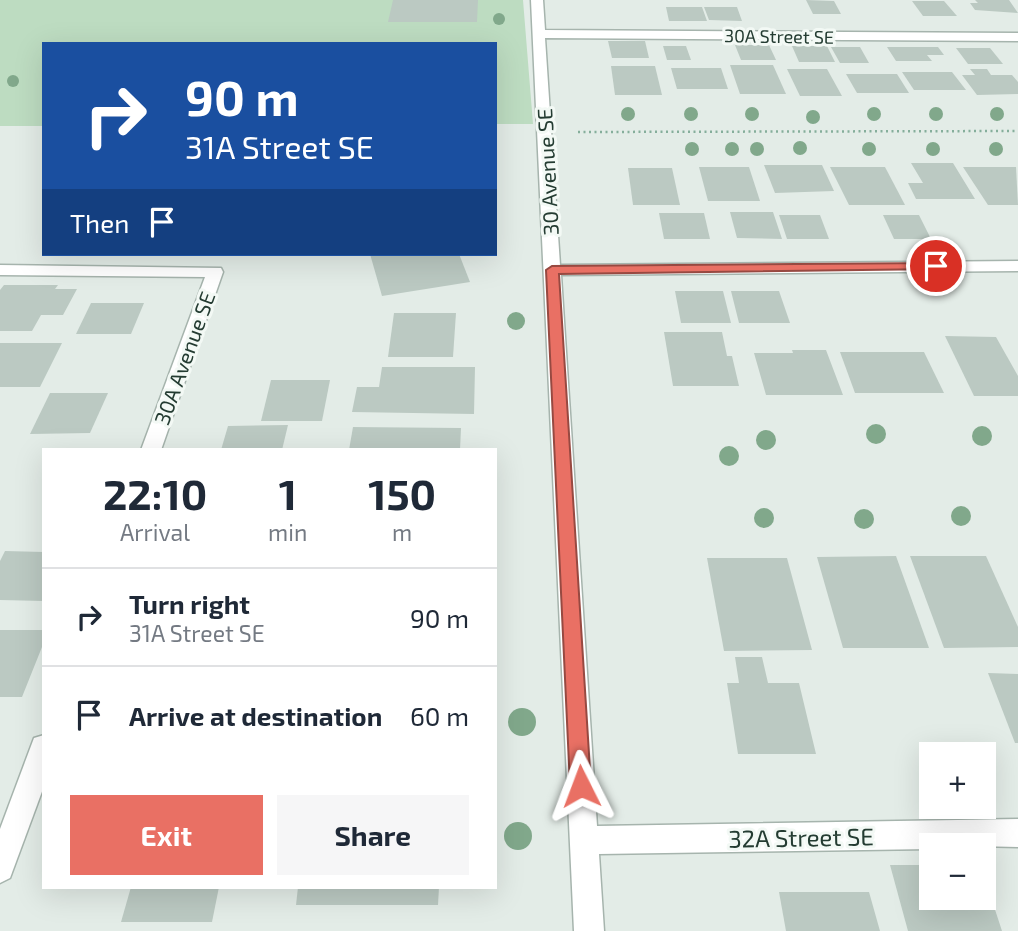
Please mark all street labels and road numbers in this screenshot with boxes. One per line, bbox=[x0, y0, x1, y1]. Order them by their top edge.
street label: 30A Street SE bbox=[724, 24, 834, 48]
street label: 30 Avenue SE bbox=[531, 108, 563, 236]
street label: 30A Avenue SE bbox=[148, 288, 220, 428]
street label: 32A Street SE bbox=[728, 821, 874, 853]

